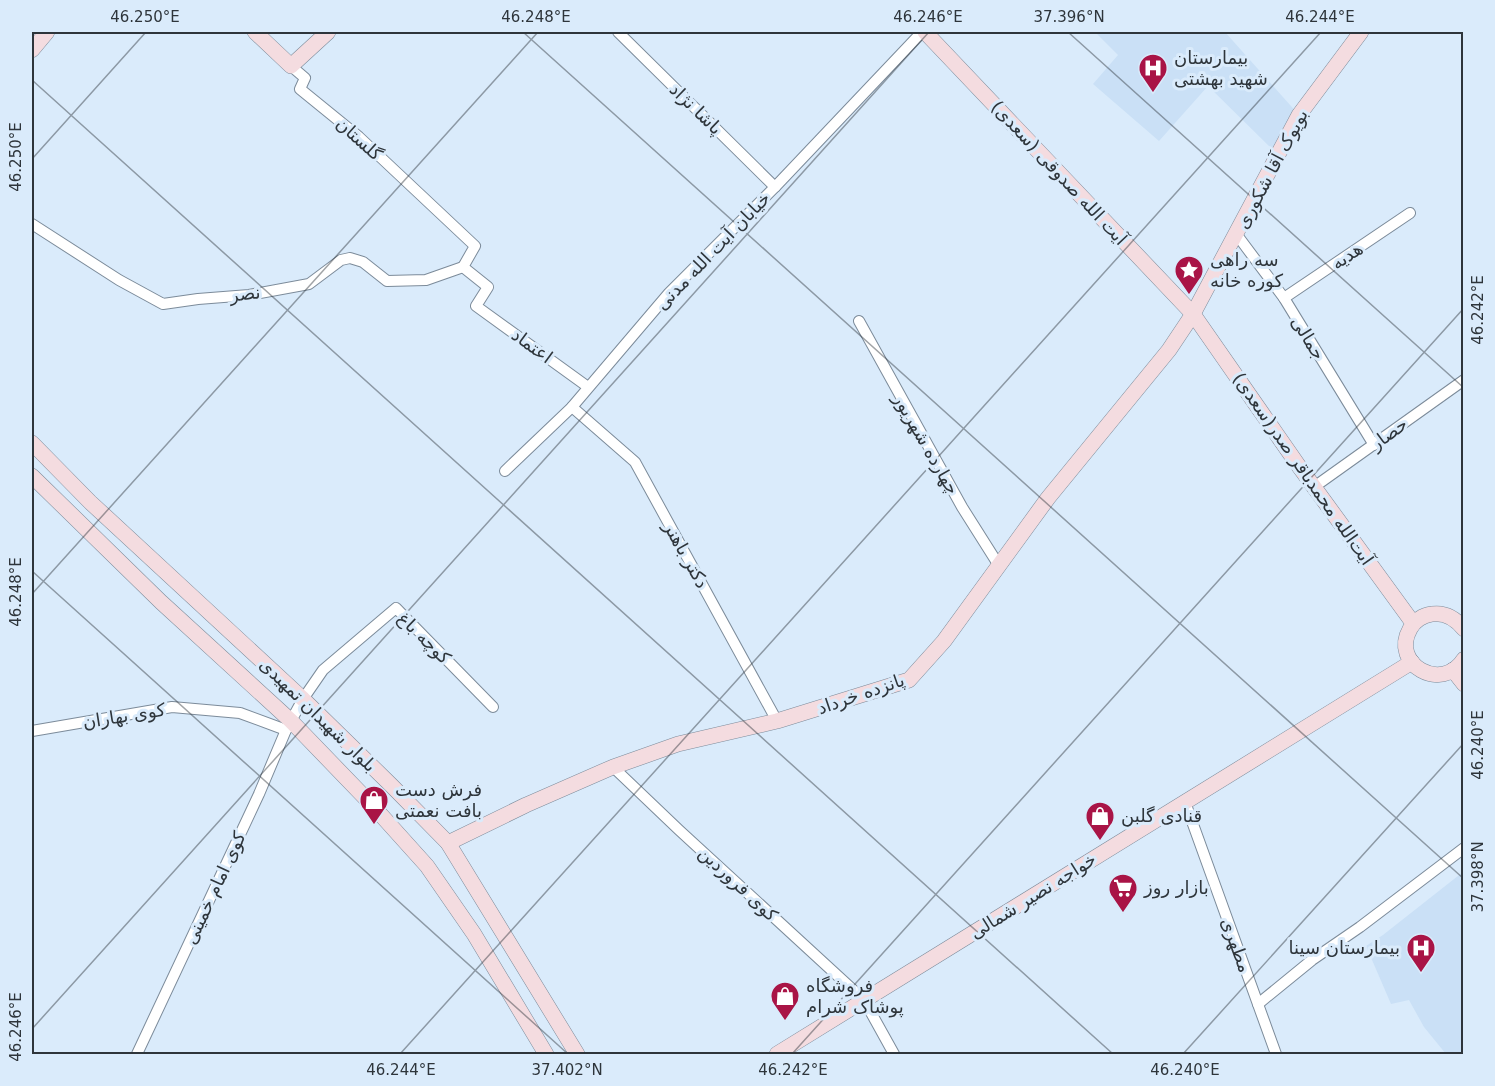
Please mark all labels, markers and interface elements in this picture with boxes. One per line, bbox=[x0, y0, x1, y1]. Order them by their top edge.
text: 46.250°E bbox=[110, 8, 180, 26]
text: 46.248°E bbox=[501, 8, 571, 26]
text: 46.246°E bbox=[893, 8, 963, 26]
text: 37.396°N bbox=[1033, 8, 1105, 26]
text: 46.244°E bbox=[1285, 8, 1355, 26]
place label: بیمارستان شهید بهشتی bbox=[1174, 47, 1268, 90]
hospital icon: بیمارستان شهید بهشتی bbox=[1137, 52, 1169, 94]
street label: پاشا نژاد bbox=[665, 79, 727, 139]
street label: آیت الله صدوقی (سعدی) bbox=[986, 96, 1133, 250]
street label: بویوک آقا شکوری bbox=[1230, 105, 1313, 233]
street label: گلستان bbox=[332, 113, 387, 165]
text: 46.250°E bbox=[7, 122, 25, 192]
street label: خیابان آیت الله مدنی bbox=[650, 187, 774, 314]
street label: هدیه bbox=[1327, 237, 1367, 274]
place label: سه راهی کوره خانه bbox=[1210, 249, 1283, 292]
place icon: سه راهی کوره خانه bbox=[1173, 254, 1205, 296]
text: 46.242°E bbox=[1469, 275, 1487, 345]
street label: نصر bbox=[227, 281, 262, 307]
street label: جمالی bbox=[1287, 312, 1330, 363]
street label: اعتماد bbox=[508, 324, 557, 367]
street label: آیت‌الله محمدباقر صدر(سعدی) bbox=[1228, 368, 1379, 570]
street label: چهارده شهریور bbox=[888, 389, 964, 498]
street label: حصار bbox=[1365, 413, 1411, 455]
street label: دکتر باهنر bbox=[658, 517, 713, 592]
text: 46.248°E bbox=[7, 557, 25, 627]
street label: کوچه باغ bbox=[393, 607, 456, 669]
street label: بلوار شهیدان تمهیدی bbox=[255, 653, 381, 777]
street label: پانزده خرداد bbox=[815, 669, 907, 719]
street label: کوی بهاران bbox=[81, 699, 167, 733]
text: 46.240°E bbox=[1469, 710, 1487, 780]
place label: فرش دست بافت نعمتی bbox=[395, 779, 482, 821]
shop icon: فرش دست بافت نعمتی bbox=[358, 784, 390, 826]
shop icon: قنادی گلبن bbox=[1084, 800, 1116, 842]
place label: قنادی گلبن bbox=[1121, 805, 1202, 827]
street label: کوی امام خمینی bbox=[179, 828, 251, 948]
text: 37.398°N bbox=[1469, 841, 1487, 913]
street label: کوی فروردین bbox=[694, 842, 783, 927]
street label: خواجه نصیر شمالی bbox=[966, 848, 1100, 944]
supermarket icon: بازار روز bbox=[1107, 872, 1139, 914]
place label: بازار روز bbox=[1143, 877, 1209, 899]
street label: مطهری bbox=[1216, 915, 1256, 975]
hospital icon: بیمارستان سینا bbox=[1405, 932, 1437, 974]
place label: بیمارستان سینا bbox=[1289, 937, 1400, 958]
place label: فروشگاه پوشاک شرام bbox=[806, 975, 904, 1018]
shop icon: فروشگاه پوشاک شرام bbox=[769, 980, 801, 1022]
text: 46.246°E bbox=[7, 992, 25, 1062]
text: 46.244°E bbox=[366, 1061, 436, 1079]
text: 37.402°N bbox=[531, 1061, 603, 1079]
text: 46.242°E bbox=[758, 1061, 828, 1079]
text: 46.240°E bbox=[1150, 1061, 1220, 1079]

